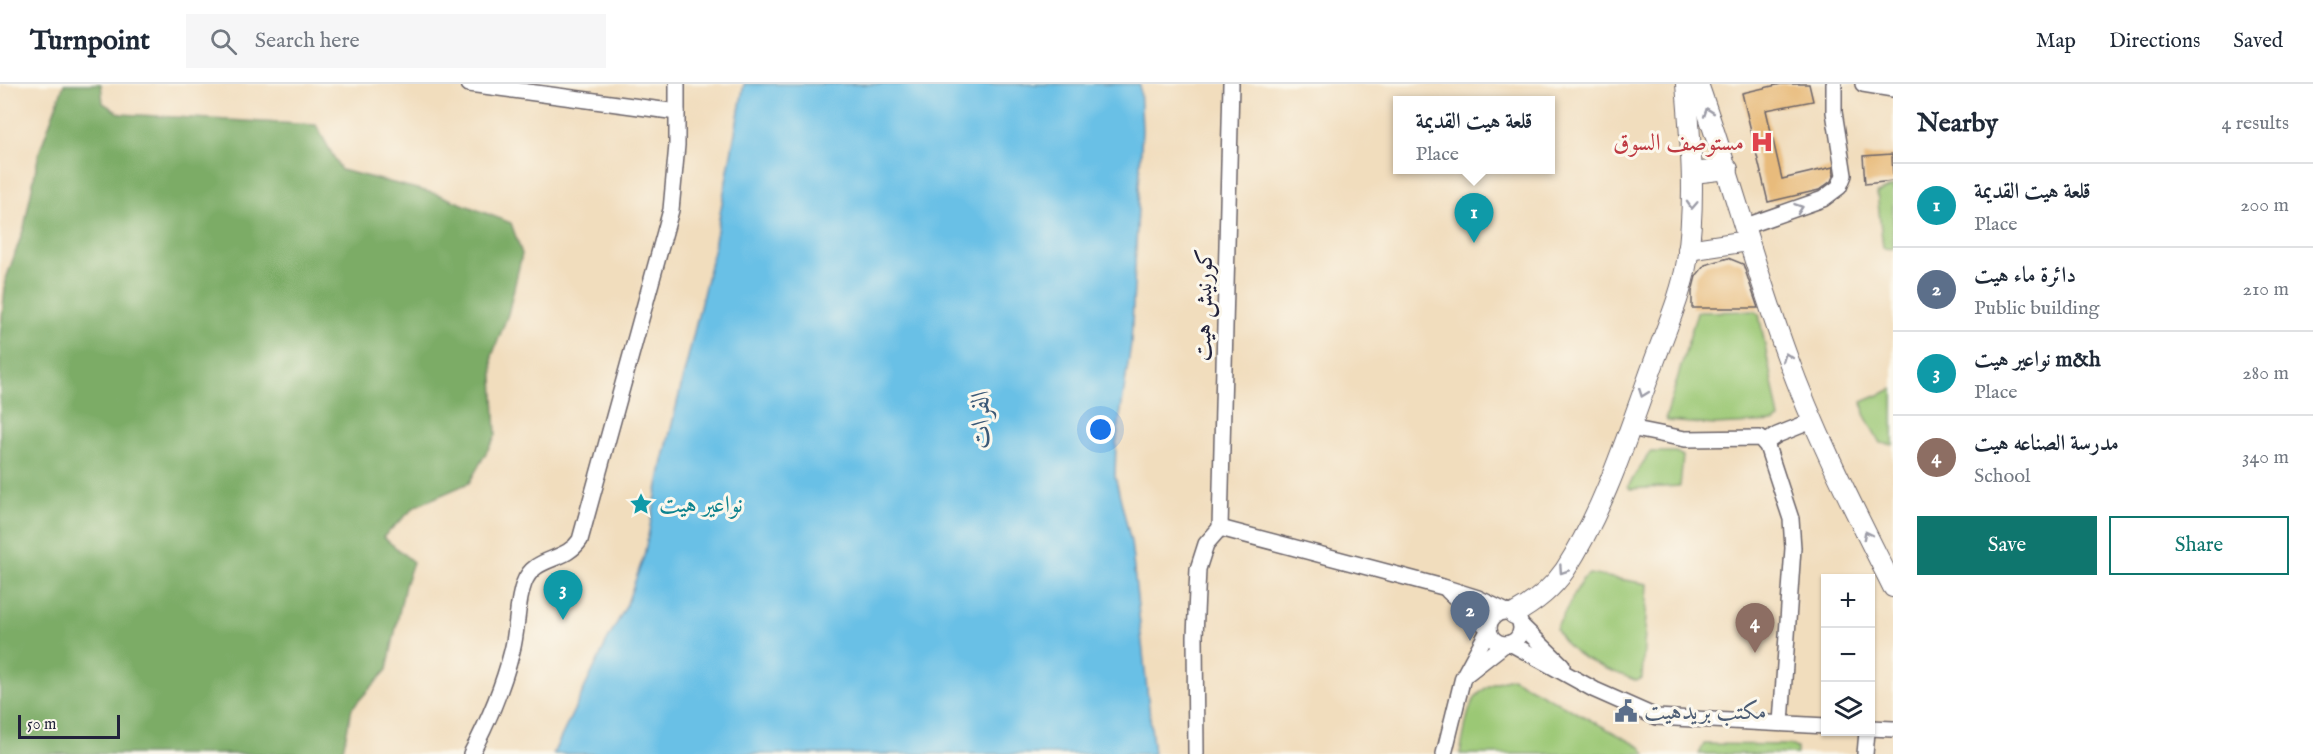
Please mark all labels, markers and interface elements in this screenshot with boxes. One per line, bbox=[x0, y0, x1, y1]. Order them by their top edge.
search box bbox=[186, 14, 606, 68]
text: Turnpoint bbox=[30, 24, 150, 59]
icon: search bbox=[207, 25, 240, 58]
text: Search here bbox=[255, 27, 360, 55]
text: Map bbox=[2036, 28, 2076, 55]
text: Directions bbox=[2109, 28, 2200, 55]
text: Saved bbox=[2233, 28, 2283, 55]
popup bbox=[1393, 96, 1555, 174]
one-way arrow bbox=[1703, 107, 1716, 118]
text: Nearby bbox=[1917, 107, 1998, 140]
text: قلعة هيت القديمة bbox=[1416, 108, 1532, 136]
text: 4 results bbox=[2222, 111, 2289, 136]
place label: مستوصف السوق bbox=[1613, 128, 1744, 159]
hospital icon: مستوصف السوق bbox=[1749, 129, 1775, 155]
text: Place bbox=[1416, 142, 1459, 167]
text: قلعة هيت القديمة bbox=[1974, 178, 2091, 206]
text: 1 bbox=[1933, 193, 1940, 218]
text: 200 m bbox=[2240, 193, 2289, 218]
pin: 1 bbox=[1454, 194, 1494, 243]
one-way arrow bbox=[1686, 201, 1699, 210]
one-way arrow bbox=[1793, 202, 1804, 215]
text: Place bbox=[1974, 212, 2017, 237]
street label: كورنيش هيت bbox=[1188, 248, 1221, 362]
text: دائرة ماء هيت bbox=[1974, 262, 2076, 290]
text: 2 bbox=[1932, 277, 1941, 302]
text: 210 m bbox=[2243, 277, 2289, 302]
text: Public building bbox=[1974, 296, 2099, 321]
text: نواعير هيت m&h bbox=[1974, 346, 2101, 374]
one-way arrow bbox=[1782, 352, 1795, 363]
text: 3 bbox=[1933, 361, 1940, 386]
text: 280 m bbox=[2242, 361, 2289, 386]
text: Place bbox=[1974, 380, 2017, 405]
one-way arrow bbox=[1637, 387, 1650, 397]
water label: الفرات bbox=[964, 389, 999, 449]
your location bbox=[1086, 415, 1115, 444]
text: مدرسة الصناعه هيت bbox=[1974, 430, 2119, 458]
text: 4 bbox=[1932, 445, 1941, 470]
text: 340 m bbox=[2242, 445, 2289, 470]
text: School bbox=[1974, 464, 2030, 489]
place label: نواعير هيت bbox=[659, 490, 743, 521]
place icon: نواعير هيت bbox=[628, 491, 654, 517]
button: Save bbox=[1917, 516, 2097, 575]
button: Share bbox=[2109, 516, 2289, 575]
one-way arrow bbox=[1862, 531, 1874, 542]
one-way arrow bbox=[1559, 564, 1571, 574]
pin: 3 bbox=[544, 570, 582, 620]
map controls bbox=[1821, 574, 1875, 736]
button: + bbox=[1821, 574, 1875, 628]
pin: 2 bbox=[1450, 592, 1490, 641]
pin: 4 bbox=[1736, 604, 1774, 653]
button: − bbox=[1821, 628, 1875, 682]
button: layers bbox=[1821, 682, 1875, 736]
place label: مكتب بريدهيت bbox=[1644, 697, 1767, 728]
public building icon: مكتب بريدهيت bbox=[1613, 698, 1639, 724]
scale bar bbox=[18, 712, 120, 740]
text: 50 m bbox=[27, 715, 56, 735]

